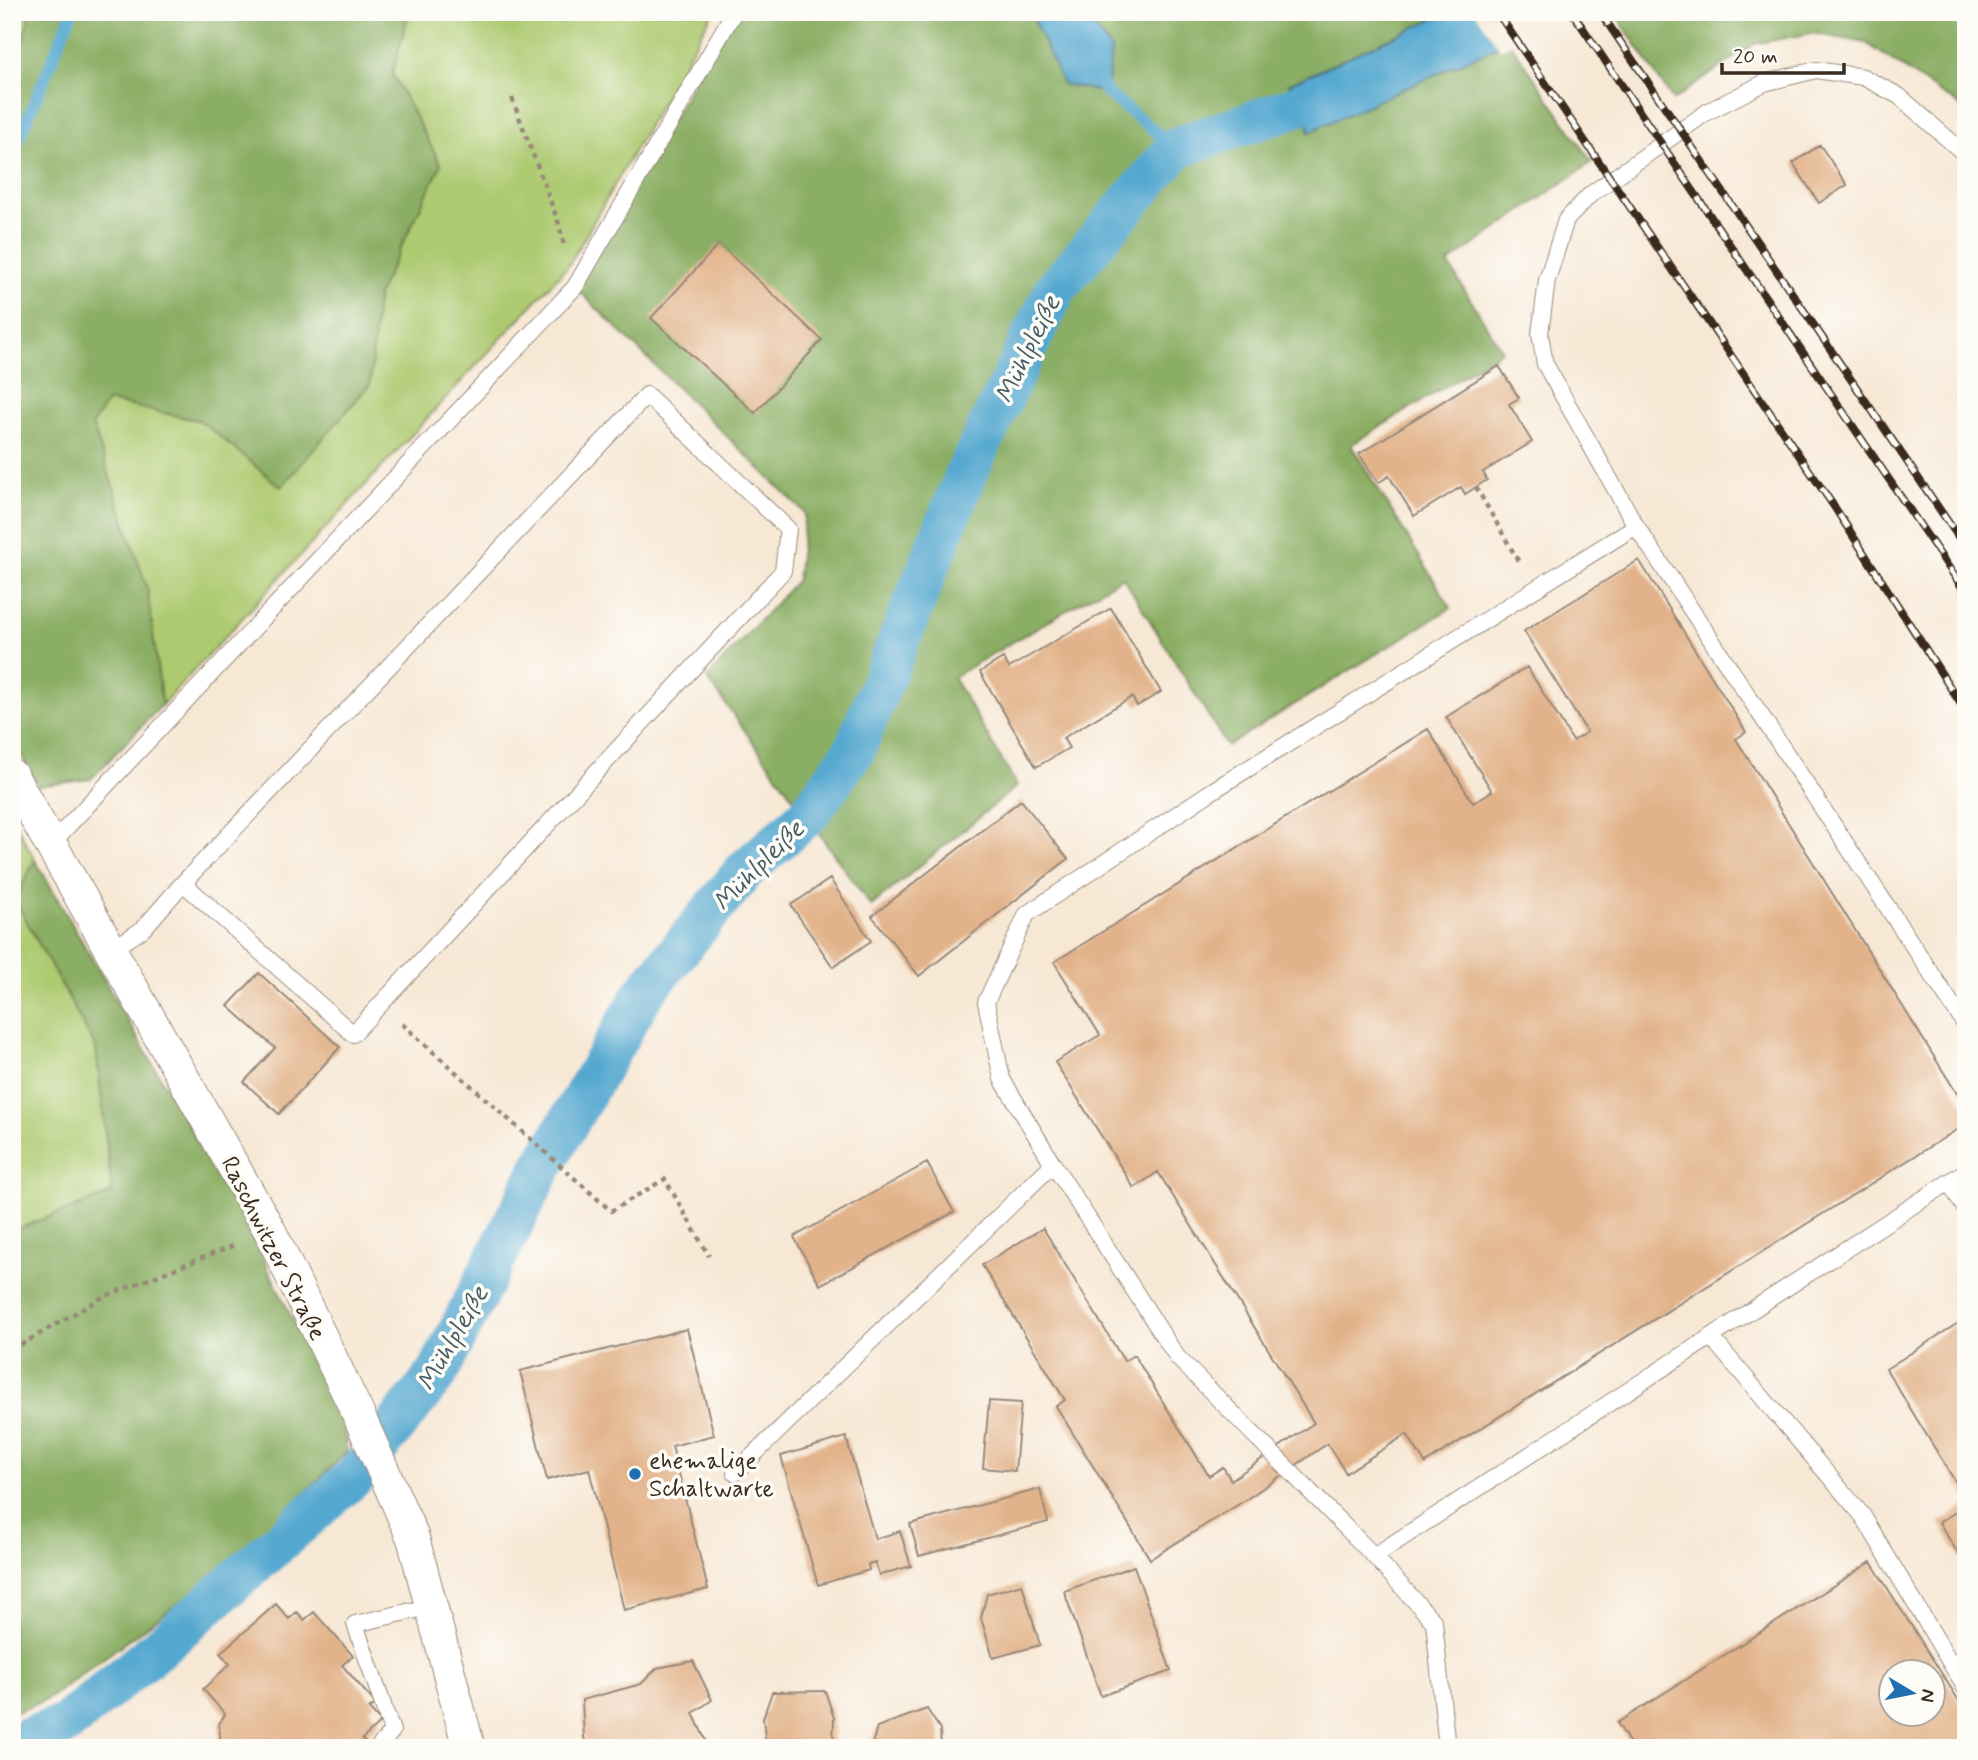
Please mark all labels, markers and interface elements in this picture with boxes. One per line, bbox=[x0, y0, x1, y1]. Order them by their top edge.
scale bar bbox=[1722, 32, 1845, 76]
text: 20 m bbox=[1733, 43, 1778, 71]
water label: Mühlpleiße bbox=[988, 289, 1070, 409]
water label: Mühlpleiße bbox=[707, 813, 813, 919]
street label: Raschwitzer Straße bbox=[213, 1152, 332, 1346]
water label: Mühlpleiße bbox=[410, 1279, 498, 1398]
place label: ehemalige Schaltwarte bbox=[649, 1446, 774, 1505]
marker: ehemalige Schaltwarte bbox=[627, 1466, 643, 1482]
north arrow bbox=[1876, 1658, 1946, 1728]
text: N bbox=[1914, 1687, 1941, 1704]

